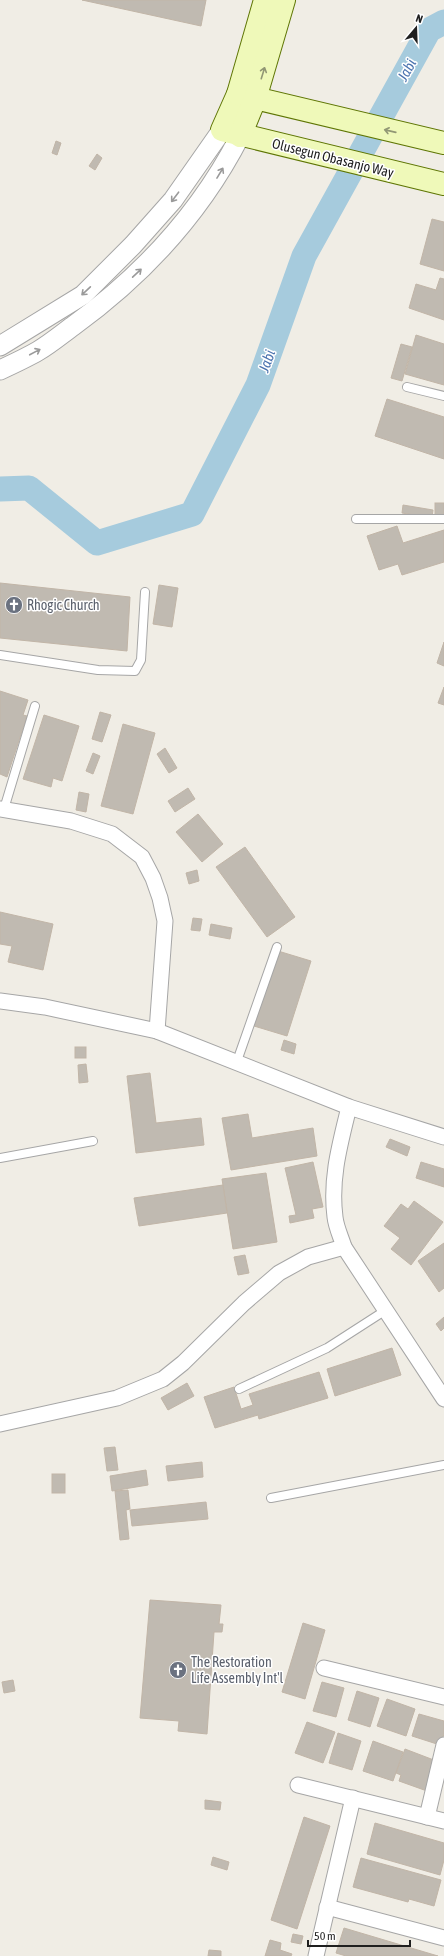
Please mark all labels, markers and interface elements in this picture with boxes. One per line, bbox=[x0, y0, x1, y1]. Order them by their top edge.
north arrow bbox=[396, 8, 436, 48]
text: N bbox=[414, 12, 424, 25]
water label: Jabi bbox=[393, 55, 420, 85]
one-way arrow bbox=[260, 66, 267, 79]
one-way arrow bbox=[384, 126, 397, 134]
street label: Olusegun Obasanjo Way bbox=[271, 135, 396, 181]
one-way arrow bbox=[216, 168, 224, 179]
one-way arrow bbox=[171, 191, 180, 202]
one-way arrow bbox=[132, 268, 142, 278]
one-way arrow bbox=[81, 286, 91, 296]
water label: Jabi bbox=[254, 347, 279, 375]
one-way arrow bbox=[29, 348, 41, 356]
church icon: Rhogic Church bbox=[4, 595, 24, 615]
place label: Rhogic Church bbox=[27, 597, 100, 613]
place label: The Restoration Life Assembly Int'l bbox=[191, 1654, 284, 1686]
church icon: The Restoration Life Assembly Int'l bbox=[168, 1660, 188, 1680]
scale bar bbox=[308, 1922, 410, 1948]
text: 50 m bbox=[314, 1929, 336, 1943]

